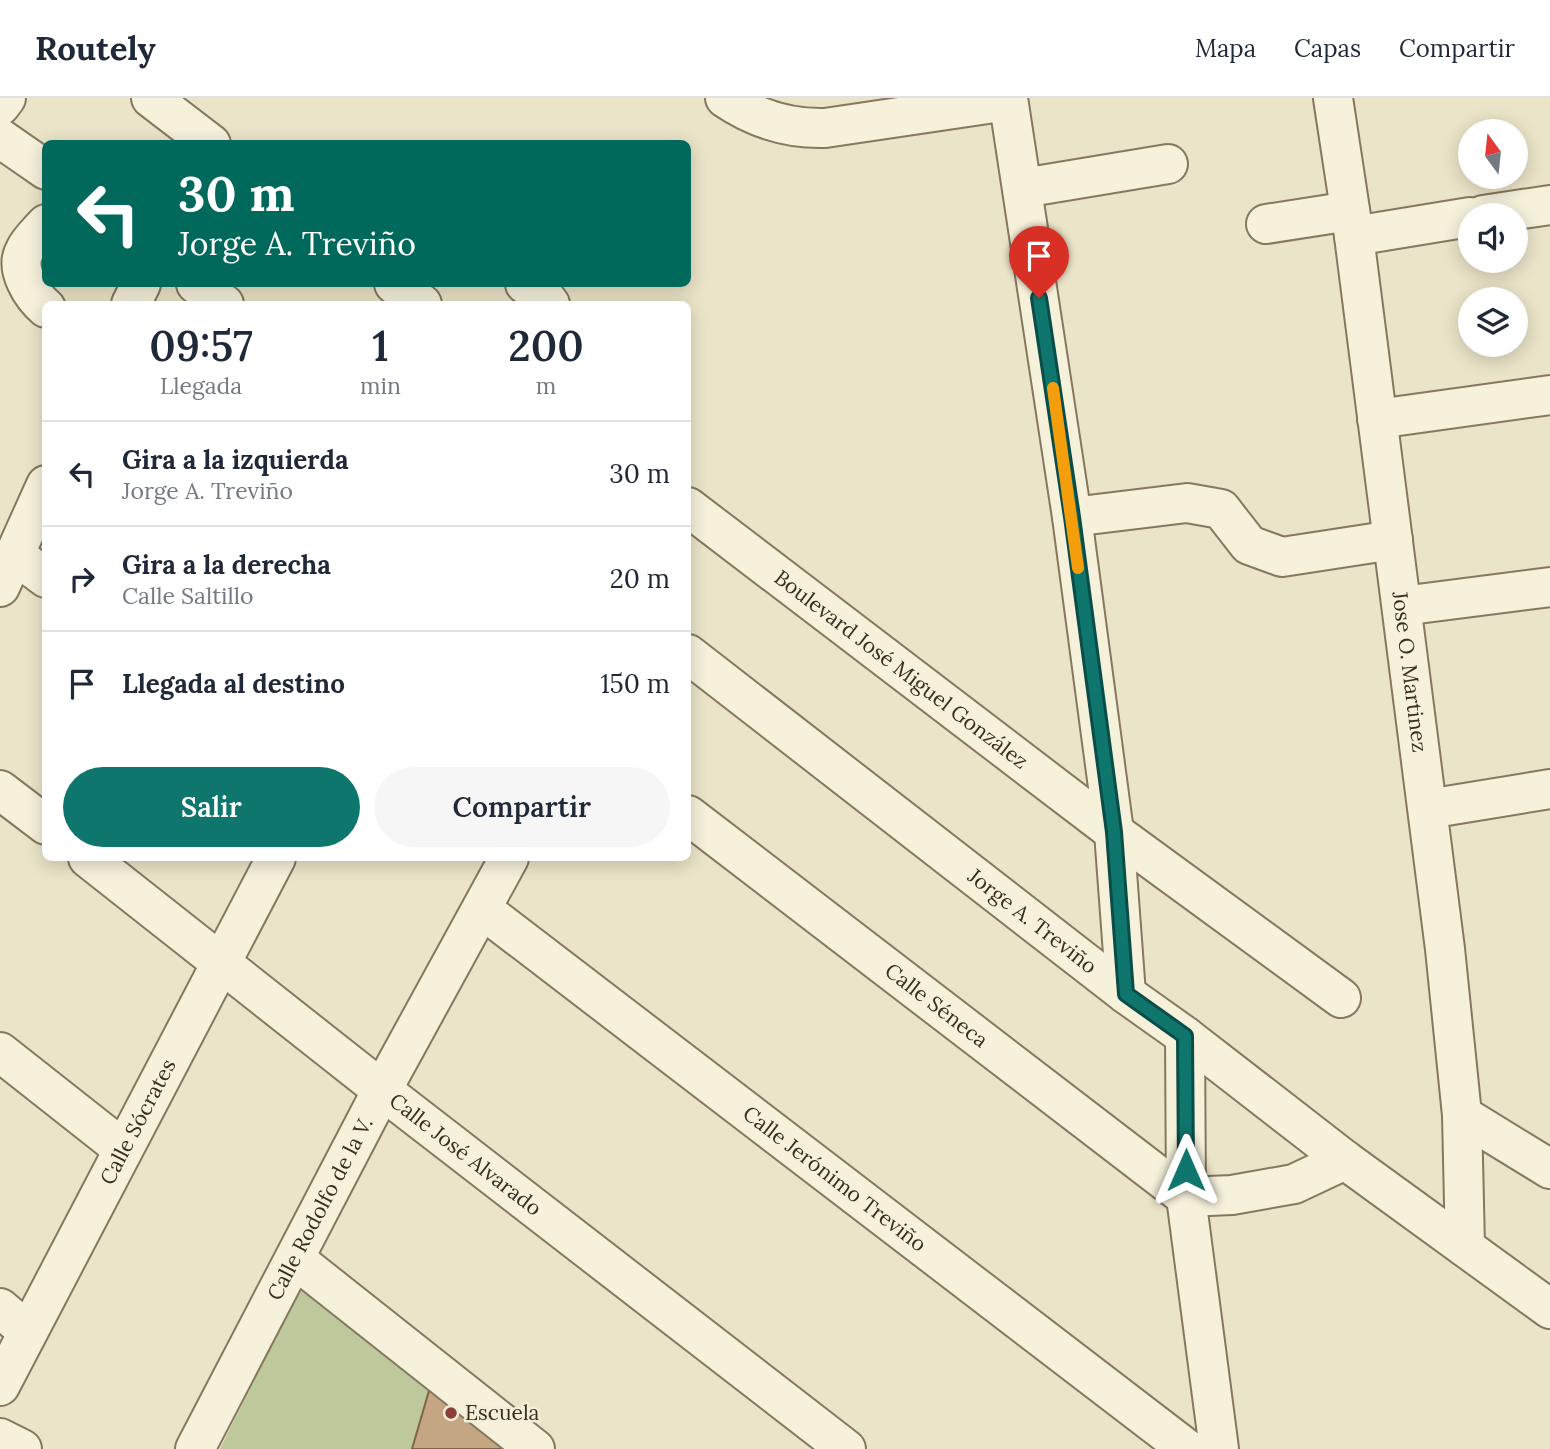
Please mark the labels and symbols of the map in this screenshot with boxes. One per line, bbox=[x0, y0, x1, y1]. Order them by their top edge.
north arrow bbox=[1458, 119, 1528, 189]
pin bbox=[1009, 226, 1069, 298]
street label: Boulevard José Miguel González bbox=[769, 564, 1034, 775]
street label: Jose O. Martinez bbox=[1386, 589, 1434, 754]
street label: Jorge A. Treviño bbox=[962, 862, 1103, 980]
street label: Calle Séneca bbox=[880, 957, 994, 1053]
street label: Calle Sócrates bbox=[94, 1054, 182, 1189]
street label: Calle José Alvarado bbox=[384, 1087, 547, 1222]
street label: Calle Jerónimo Treviño bbox=[738, 1100, 932, 1257]
street label: Calle Rodolfo de la V. bbox=[261, 1112, 379, 1305]
position arrow bbox=[1149, 1133, 1223, 1207]
place label: Escuela bbox=[465, 1399, 540, 1426]
marker: Escuela bbox=[443, 1405, 459, 1421]

